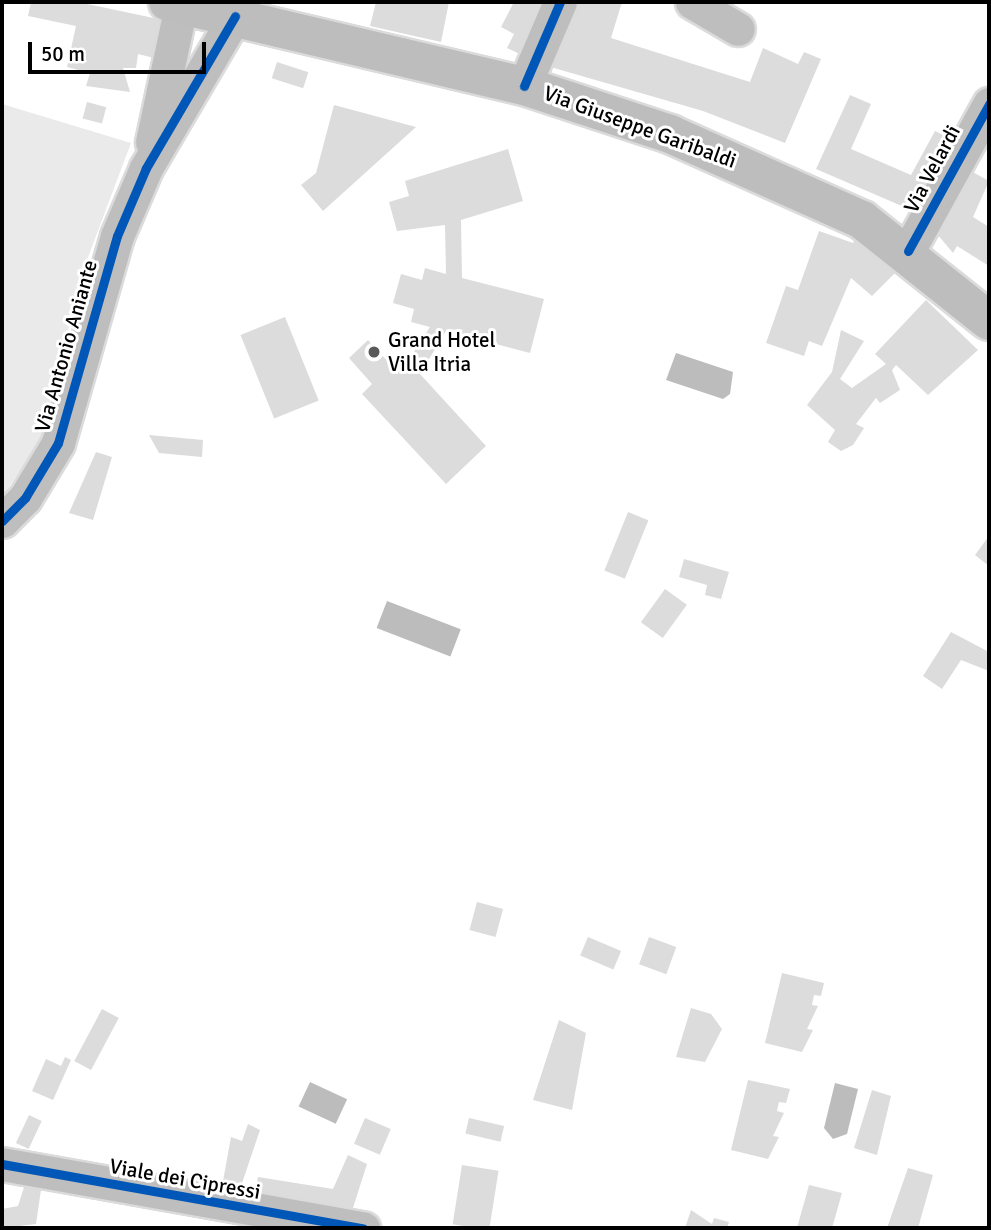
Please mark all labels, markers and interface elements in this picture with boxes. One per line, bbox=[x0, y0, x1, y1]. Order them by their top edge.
scale bar bbox=[32, 28, 210, 72]
text: 50 m bbox=[41, 41, 85, 67]
street label: Via Giuseppe Garibaldi bbox=[540, 80, 740, 174]
street label: Via Velardi bbox=[898, 121, 966, 217]
street label: Via Antonio Aniante bbox=[29, 257, 103, 435]
place label: Grand Hotel Villa Itria bbox=[388, 327, 496, 377]
marker: Grand Hotel Villa Itria bbox=[366, 344, 382, 360]
street label: Viale dei Cipressi bbox=[108, 1153, 262, 1205]

